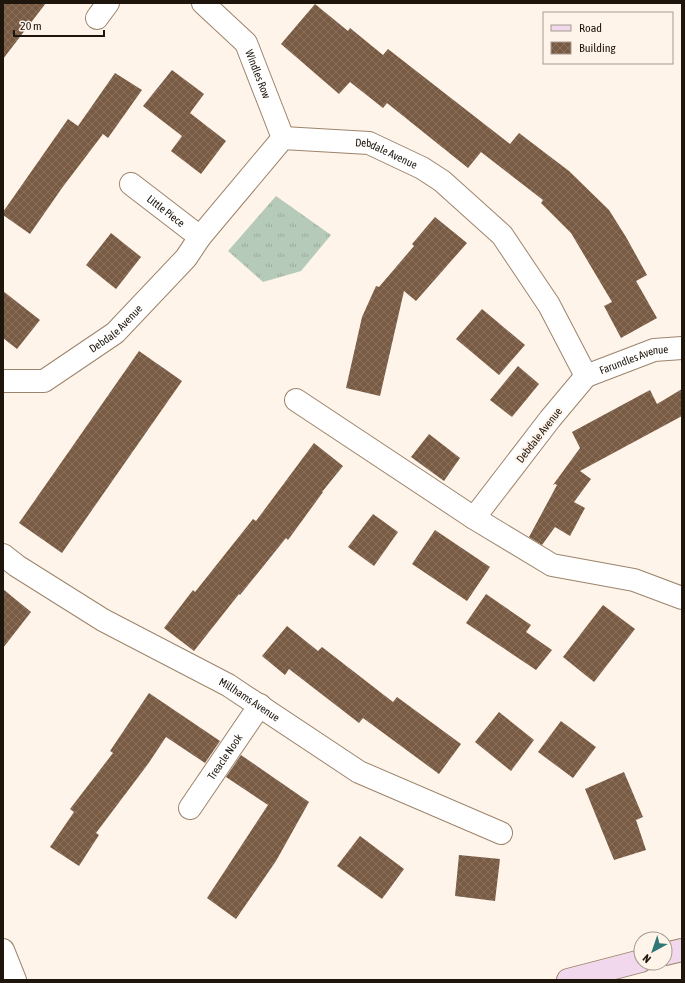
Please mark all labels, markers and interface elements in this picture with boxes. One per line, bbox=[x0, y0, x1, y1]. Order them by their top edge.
scale bar bbox=[14, 12, 104, 38]
legend bbox=[543, 12, 673, 64]
text: 20 m bbox=[20, 19, 42, 33]
text: Road bbox=[579, 21, 602, 35]
text: Building bbox=[579, 41, 617, 55]
street label: Windles Row bbox=[243, 48, 273, 101]
street label: Debdale Avenue bbox=[355, 136, 419, 171]
street label: Little Piece bbox=[145, 193, 187, 229]
street label: Debdale Avenue bbox=[87, 302, 145, 355]
street label: Farundles Avenue bbox=[598, 343, 669, 376]
street label: Debdale Avenue bbox=[514, 405, 564, 465]
street label: Millhams Avenue bbox=[217, 675, 282, 724]
street label: Treacle Nook bbox=[205, 731, 245, 782]
north arrow bbox=[633, 931, 673, 971]
text: N bbox=[640, 952, 653, 965]

